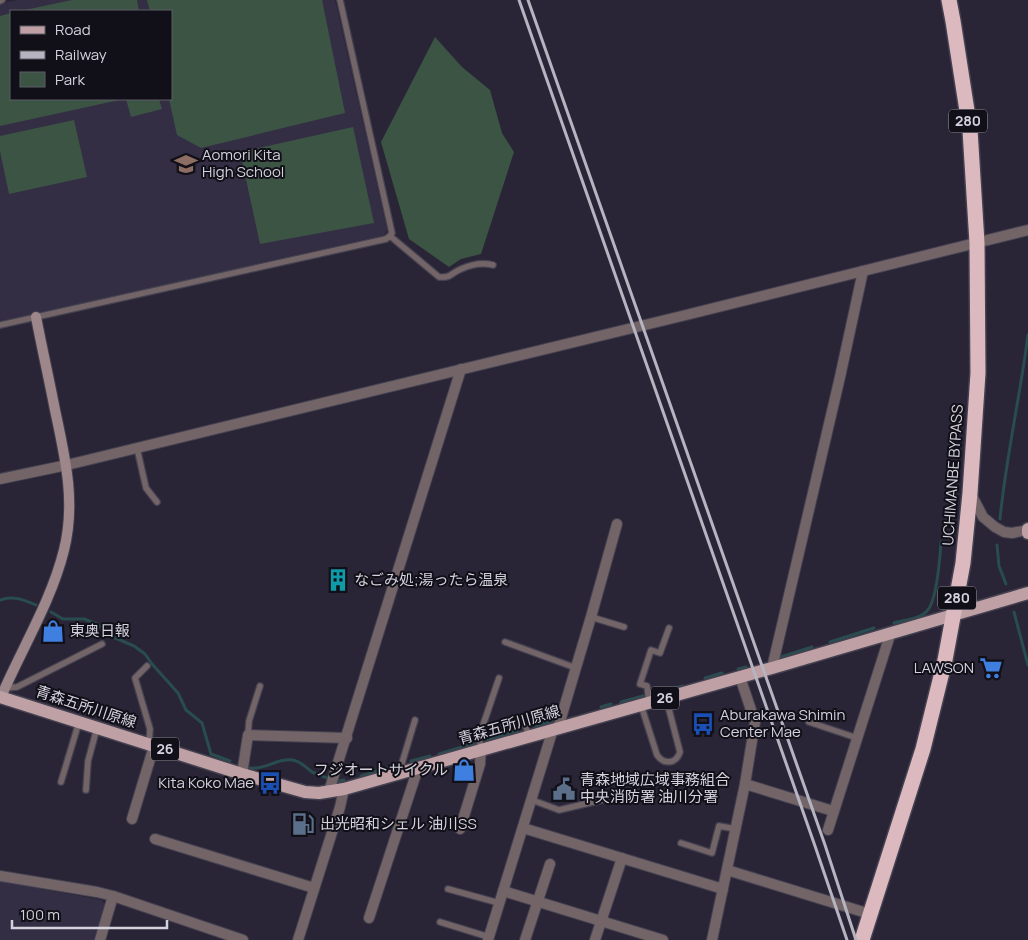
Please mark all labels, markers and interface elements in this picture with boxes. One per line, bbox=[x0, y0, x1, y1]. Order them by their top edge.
legend bbox=[10, 10, 172, 100]
text: Road bbox=[55, 19, 91, 40]
text: Railway bbox=[55, 44, 107, 65]
text: Park bbox=[55, 69, 85, 90]
road number: 280 bbox=[949, 110, 987, 132]
place label: Aomori Kita High School bbox=[202, 144, 284, 182]
school or university icon: Aomori Kita High School bbox=[173, 151, 199, 177]
street label: UCHIMANBE BYPASS bbox=[937, 404, 968, 546]
building icon: なごみ処;湯ったら温泉 bbox=[325, 567, 351, 593]
place label: なごみ処;湯ったら温泉 bbox=[354, 569, 509, 590]
road number: 280 bbox=[938, 586, 976, 610]
shop icon: 東奥日報 bbox=[40, 618, 66, 644]
place label: 東奥日報 bbox=[70, 620, 130, 641]
supermarket icon: LAWSON bbox=[978, 655, 1004, 681]
place label: LAWSON bbox=[914, 657, 974, 678]
street label: 青森五所川原線 bbox=[33, 680, 139, 733]
road number: 26 bbox=[651, 686, 679, 710]
street label: 青森五所川原線 bbox=[455, 700, 562, 749]
place label: Aburakawa Shimin Center Mae bbox=[720, 704, 845, 742]
bus stop icon: Aburakawa Shimin Center Mae bbox=[690, 711, 716, 737]
road number: 26 bbox=[151, 738, 179, 761]
shop icon: フジオートサイクル bbox=[451, 757, 477, 783]
place label: フジオートサイクル bbox=[314, 759, 448, 780]
place label: 青森地域広域事務組合 中央消防署 油川分署 bbox=[580, 769, 730, 807]
bus stop icon: Kita Koko Mae bbox=[257, 770, 283, 796]
place label: Kita Koko Mae bbox=[158, 772, 254, 793]
public building icon: 青森地域広域事務組合 中央消防署 油川分署 bbox=[551, 776, 577, 802]
fuel station icon: 出光昭和シェル 油川SS bbox=[290, 811, 316, 837]
place label: 出光昭和シェル 油川SS bbox=[320, 813, 477, 834]
scale bar bbox=[12, 898, 168, 930]
text: 100 m bbox=[20, 904, 60, 925]

